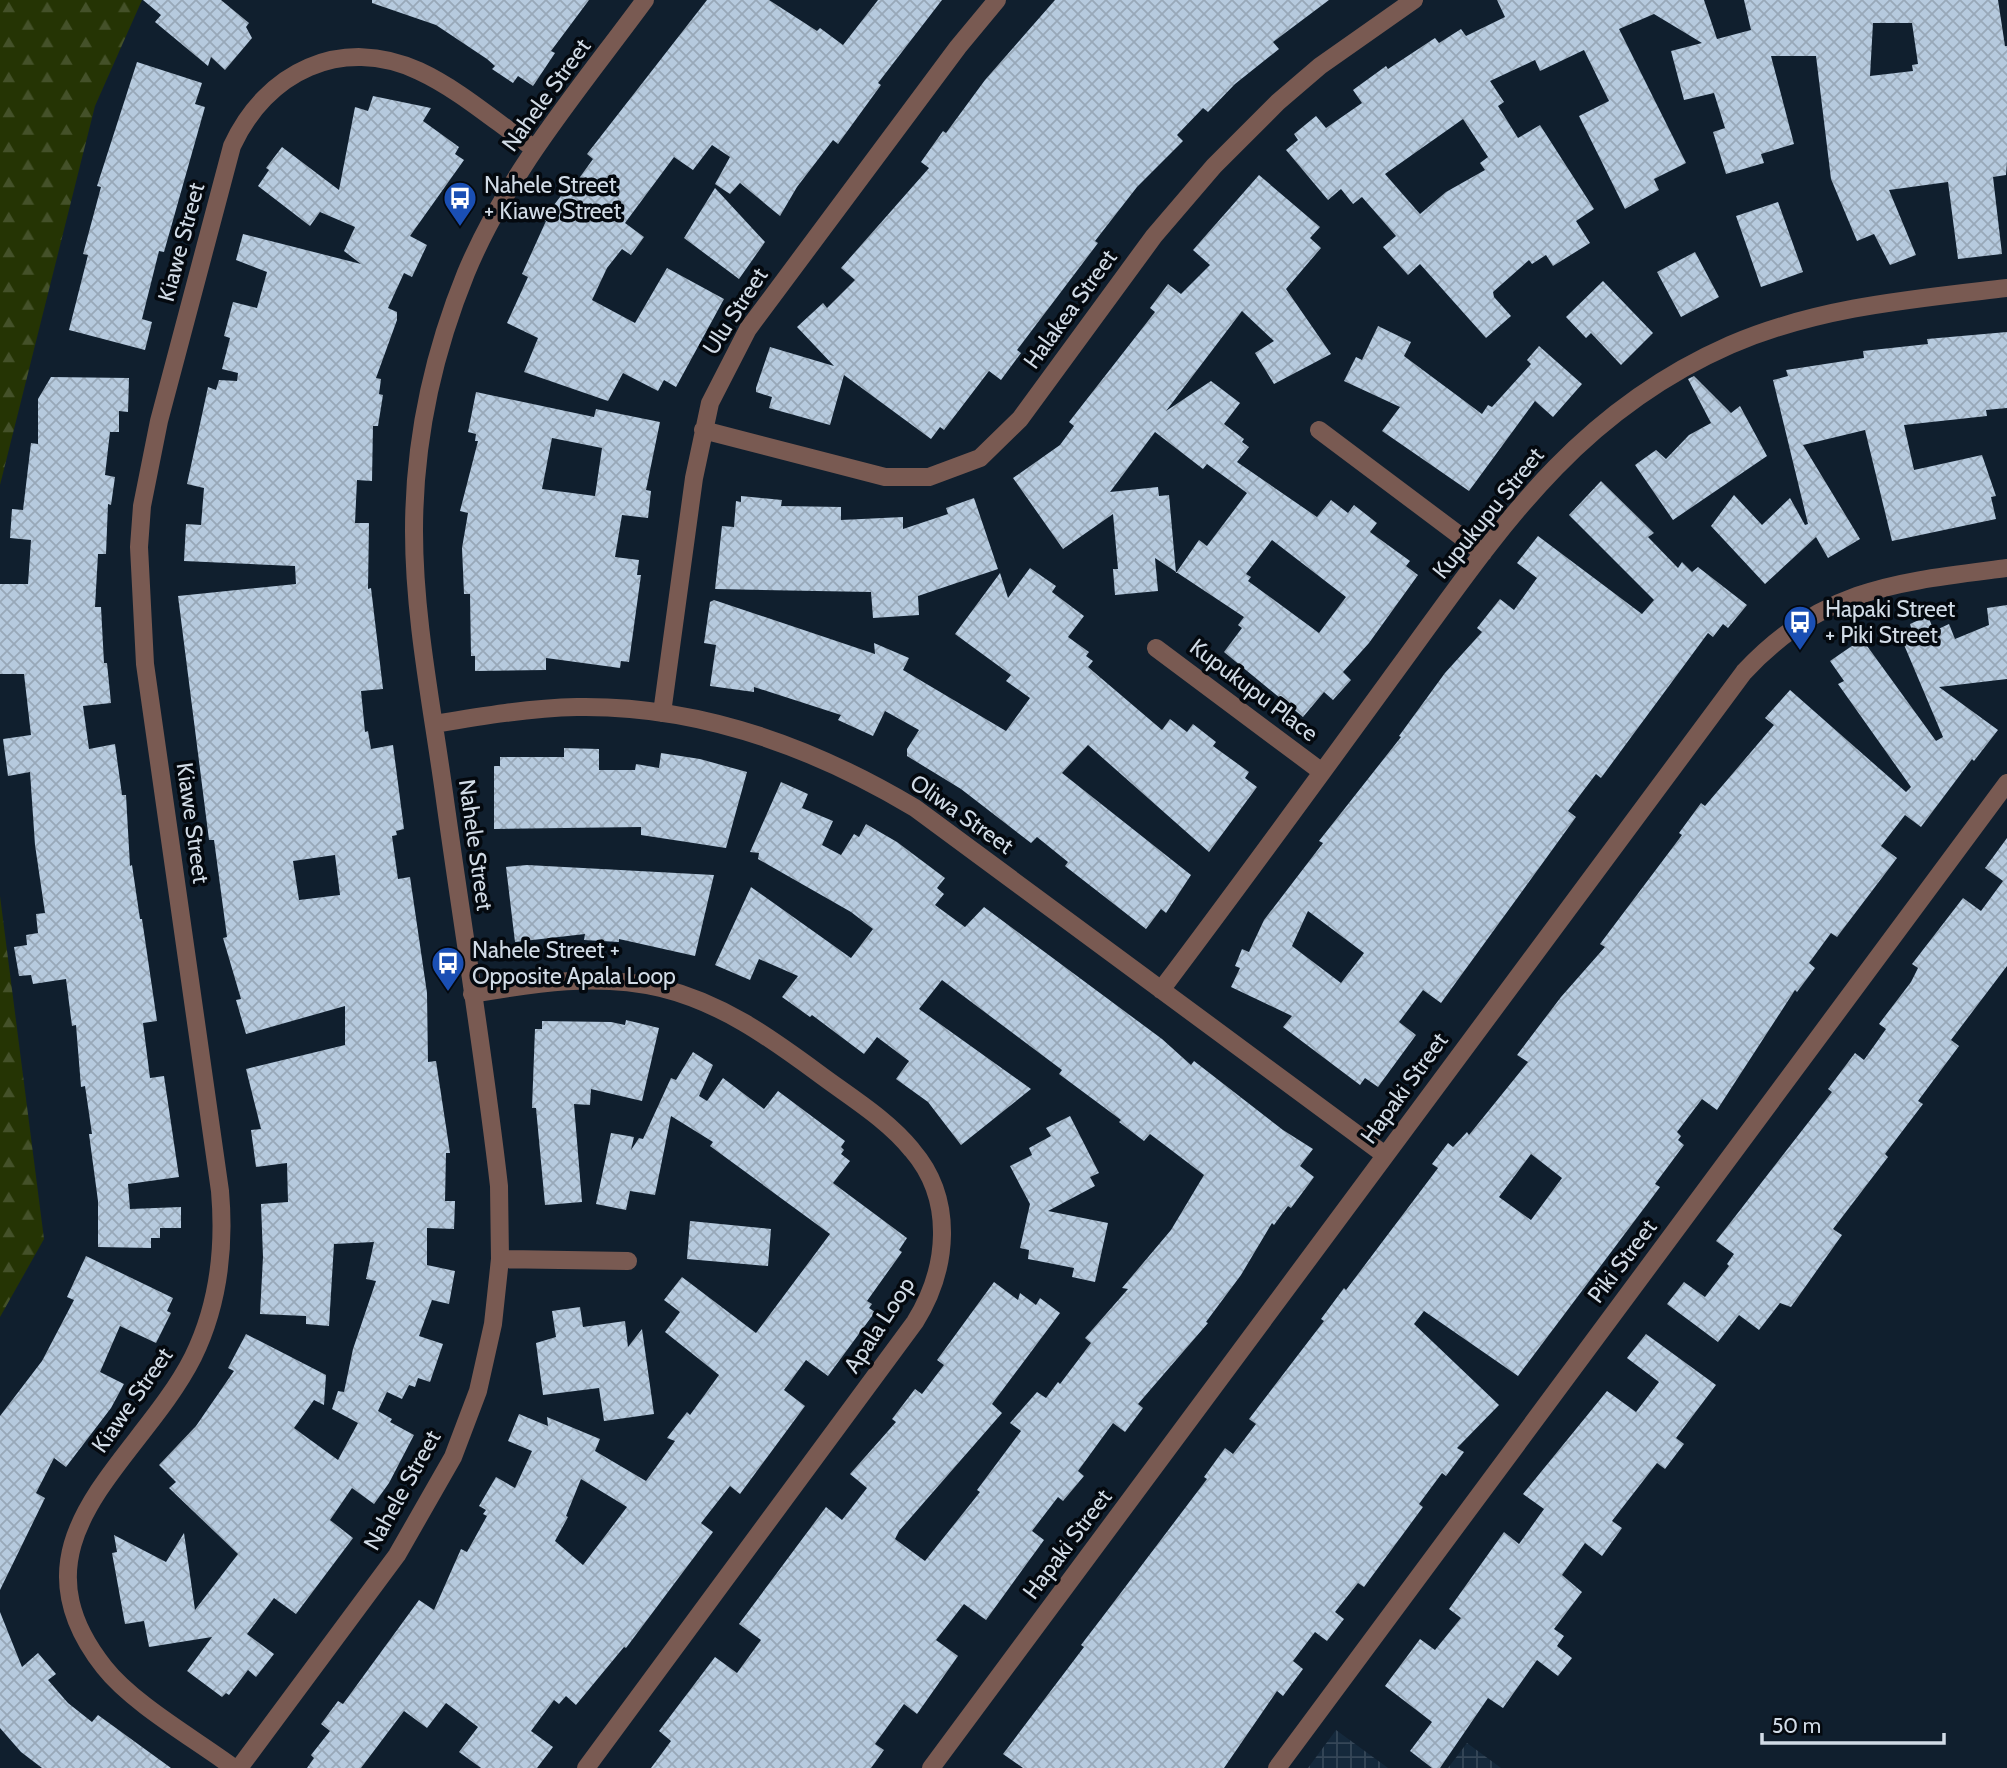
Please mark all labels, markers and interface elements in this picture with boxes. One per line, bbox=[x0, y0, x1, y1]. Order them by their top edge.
street label: Nahele Street bbox=[496, 33, 596, 157]
place label: Nahele Street + Kiawe Street bbox=[484, 171, 621, 225]
street label: Kiawe Street bbox=[152, 179, 210, 304]
bus stop icon: Nahele Street + Kiawe Street bbox=[441, 179, 479, 228]
street label: Halakea Street bbox=[1017, 244, 1123, 374]
street label: Ulu Street bbox=[697, 262, 774, 360]
street label: Kupukupu Street bbox=[1426, 441, 1550, 584]
place label: Hapaki Street + Piki Street bbox=[1825, 595, 1956, 649]
bus stop icon: Hapaki Street + Piki Street bbox=[1781, 603, 1819, 652]
street label: Kupukupu Place bbox=[1184, 633, 1324, 747]
street label: Kiawe Street bbox=[171, 761, 215, 886]
street label: Oliwa Street bbox=[905, 768, 1019, 860]
street label: Nahele Street bbox=[453, 777, 499, 913]
place label: Nahele Street + Opposite Apala Loop bbox=[472, 936, 676, 990]
bus stop icon: Nahele Street + Opposite Apala Loop bbox=[429, 944, 467, 993]
street label: Hapaki Street bbox=[1354, 1027, 1454, 1149]
street label: Piki Street bbox=[1582, 1213, 1663, 1308]
street label: Apala Loop bbox=[838, 1271, 921, 1378]
street label: Kiawe Street bbox=[86, 1342, 179, 1458]
street label: Nahele Street bbox=[358, 1425, 447, 1555]
street label: Hapaki Street bbox=[1017, 1483, 1118, 1604]
scale bar bbox=[1762, 1702, 1944, 1746]
text: 50 m bbox=[1772, 1713, 1821, 1738]

